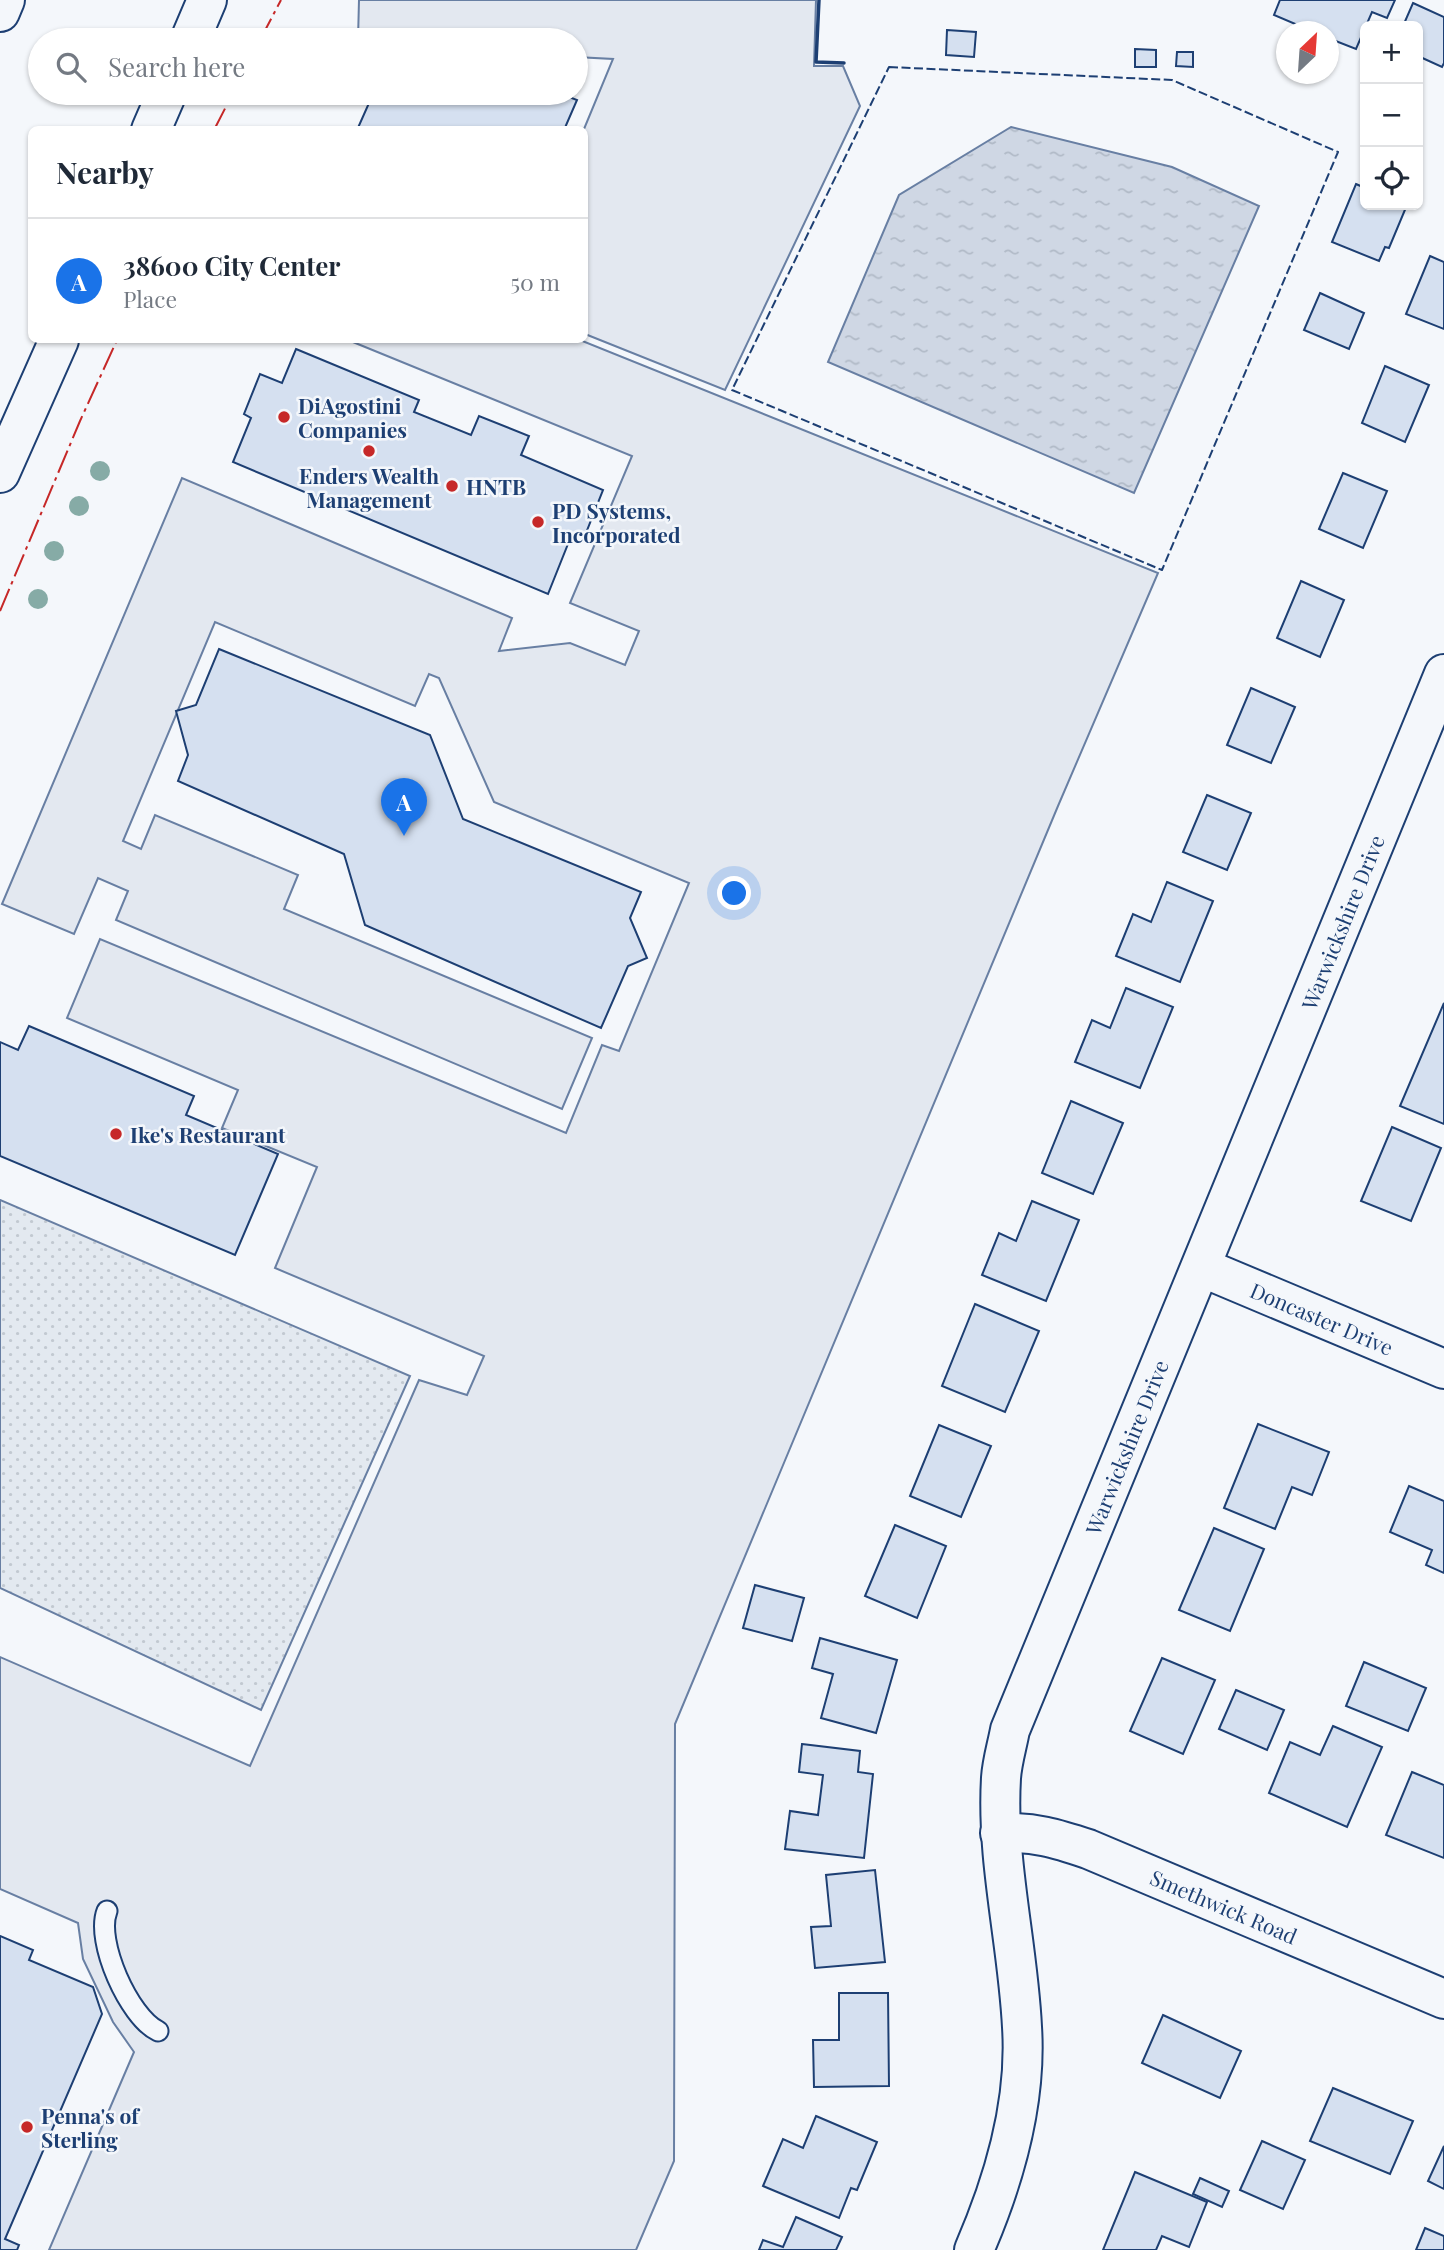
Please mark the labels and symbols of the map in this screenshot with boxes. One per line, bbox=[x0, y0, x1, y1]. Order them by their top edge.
north arrow bbox=[1276, 21, 1339, 84]
place label: DiAgostini Companies bbox=[298, 391, 407, 443]
marker: DiAgostini Companies bbox=[276, 409, 292, 425]
marker: Enders Wealth Management bbox=[361, 443, 377, 459]
place label: Enders Wealth Management bbox=[299, 461, 439, 513]
place label: HNTB bbox=[466, 472, 526, 500]
marker: HNTB bbox=[444, 478, 460, 494]
place label: PD Systems, Incorporated bbox=[552, 496, 681, 548]
marker: PD Systems, Incorporated bbox=[530, 514, 546, 530]
pin: A bbox=[381, 778, 427, 836]
street label: Warwickshire Drive bbox=[1294, 831, 1390, 1014]
your location bbox=[717, 876, 751, 910]
place label: Ike's Restaurant bbox=[130, 1120, 286, 1148]
marker: Ike's Restaurant bbox=[108, 1126, 124, 1142]
street label: Doncaster Drive bbox=[1246, 1275, 1398, 1361]
street label: Warwickshire Drive bbox=[1078, 1356, 1174, 1539]
street label: Smethwick Road bbox=[1146, 1862, 1302, 1950]
place label: Penna's of Sterling bbox=[41, 2101, 141, 2153]
marker: Penna's of Sterling bbox=[19, 2119, 35, 2135]

